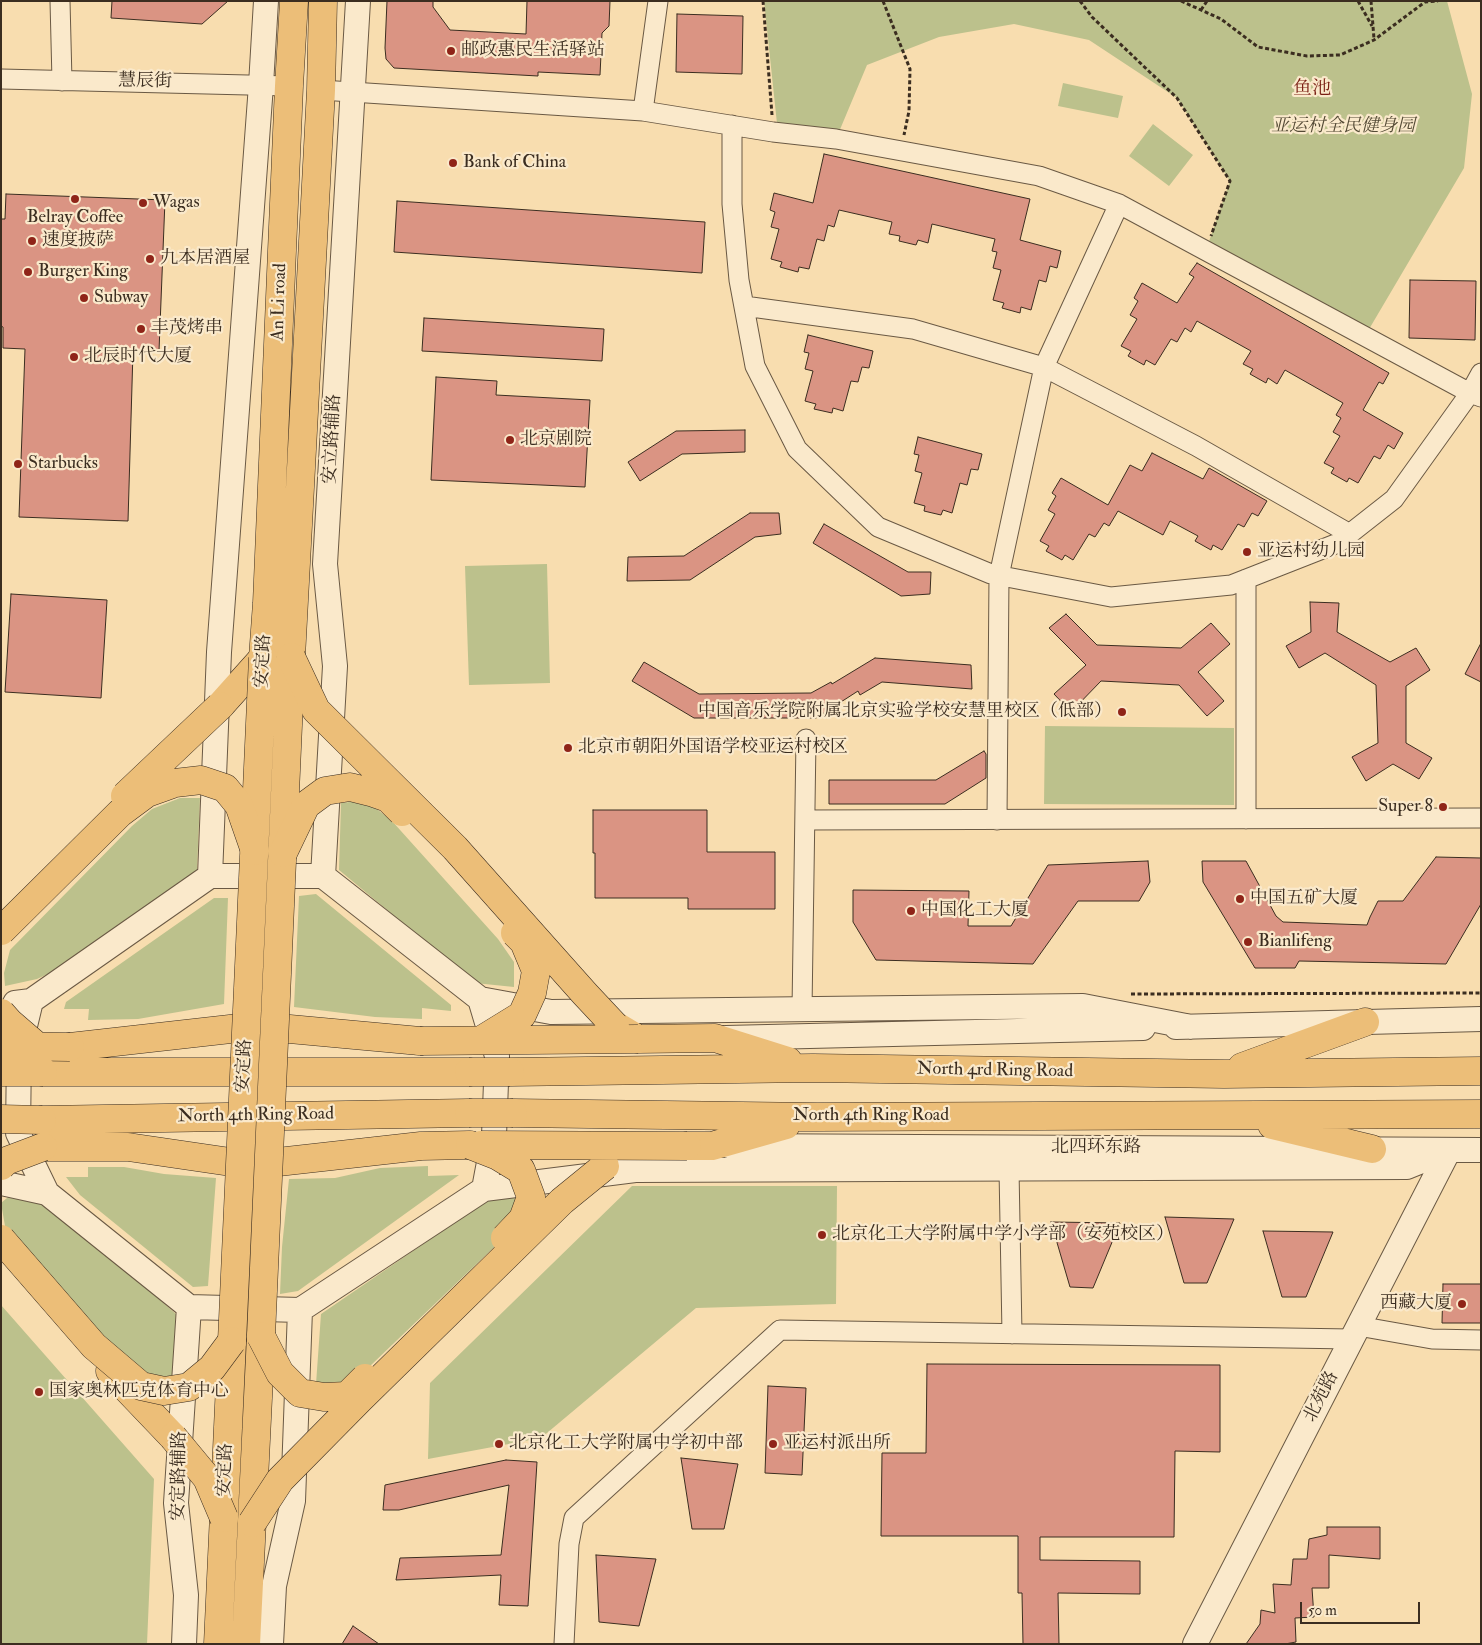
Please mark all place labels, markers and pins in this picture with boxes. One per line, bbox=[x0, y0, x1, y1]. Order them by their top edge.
place label: 邮政惠民生活驿站 bbox=[461, 40, 605, 62]
marker: 邮政惠民生活驿站 bbox=[445, 45, 457, 57]
place label: Bank of China bbox=[463, 152, 566, 174]
marker: Bank of China bbox=[447, 157, 459, 169]
place label: Wagas bbox=[153, 192, 200, 214]
marker: Belray Coffee bbox=[69, 193, 81, 205]
marker: Wagas bbox=[137, 197, 149, 209]
place label: Belray Coffee bbox=[27, 207, 123, 229]
place label: 速度披萨 bbox=[42, 230, 114, 252]
marker: 速度披萨 bbox=[26, 235, 38, 247]
place label: 九本居酒屋 bbox=[160, 248, 250, 270]
marker: 九本居酒屋 bbox=[144, 253, 156, 265]
place label: Burger King bbox=[38, 261, 128, 283]
marker: Burger King bbox=[22, 266, 34, 278]
place label: Subway bbox=[94, 287, 148, 309]
marker: Subway bbox=[78, 292, 90, 304]
place label: 丰茂烤串 bbox=[151, 318, 223, 340]
marker: 丰茂烤串 bbox=[135, 323, 147, 335]
place label: 北辰时代大厦 bbox=[84, 346, 192, 368]
marker: 北辰时代大厦 bbox=[68, 351, 80, 363]
place label: 北京剧院 bbox=[520, 429, 592, 451]
marker: 北京剧院 bbox=[504, 434, 516, 446]
place label: Starbucks bbox=[28, 453, 98, 475]
marker: Starbucks bbox=[12, 458, 24, 470]
place label: 亚运村幼儿园 bbox=[1257, 541, 1365, 563]
marker: 亚运村幼儿园 bbox=[1241, 546, 1253, 558]
place label: 中国音乐学院附属北京实验学校安慧里校区（低部） bbox=[698, 701, 1112, 723]
marker: 中国音乐学院附属北京实验学校安慧里校区（低部） bbox=[1116, 706, 1128, 718]
place label: 北京市朝阳外国语学校亚运村校区 bbox=[578, 737, 848, 759]
marker: 北京市朝阳外国语学校亚运村校区 bbox=[562, 742, 574, 754]
place label: Super 8 bbox=[1378, 796, 1433, 818]
marker: Super 8 bbox=[1437, 801, 1449, 813]
place label: 中国五矿大厦 bbox=[1250, 888, 1358, 910]
marker: 中国五矿大厦 bbox=[1234, 893, 1246, 905]
place label: 中国化工大厦 bbox=[921, 900, 1029, 922]
marker: 中国化工大厦 bbox=[905, 905, 917, 917]
place label: Bianlifeng bbox=[1258, 931, 1332, 953]
marker: Bianlifeng bbox=[1242, 936, 1254, 948]
place label: 北京化工大学附属中学小学部（安苑校区） bbox=[832, 1224, 1174, 1246]
marker: 北京化工大学附属中学小学部（安苑校区） bbox=[816, 1229, 828, 1241]
place label: 西藏大厦 bbox=[1380, 1293, 1452, 1315]
marker: 西藏大厦 bbox=[1456, 1298, 1468, 1310]
place label: 国家奥林匹克体育中心 bbox=[49, 1381, 229, 1403]
marker: 国家奥林匹克体育中心 bbox=[33, 1386, 45, 1398]
place label: 北京化工大学附属中学初中部 bbox=[509, 1433, 743, 1455]
place label: 亚运村派出所 bbox=[783, 1433, 891, 1455]
marker: 北京化工大学附属中学初中部 bbox=[493, 1438, 505, 1450]
marker: 亚运村派出所 bbox=[767, 1438, 779, 1450]

